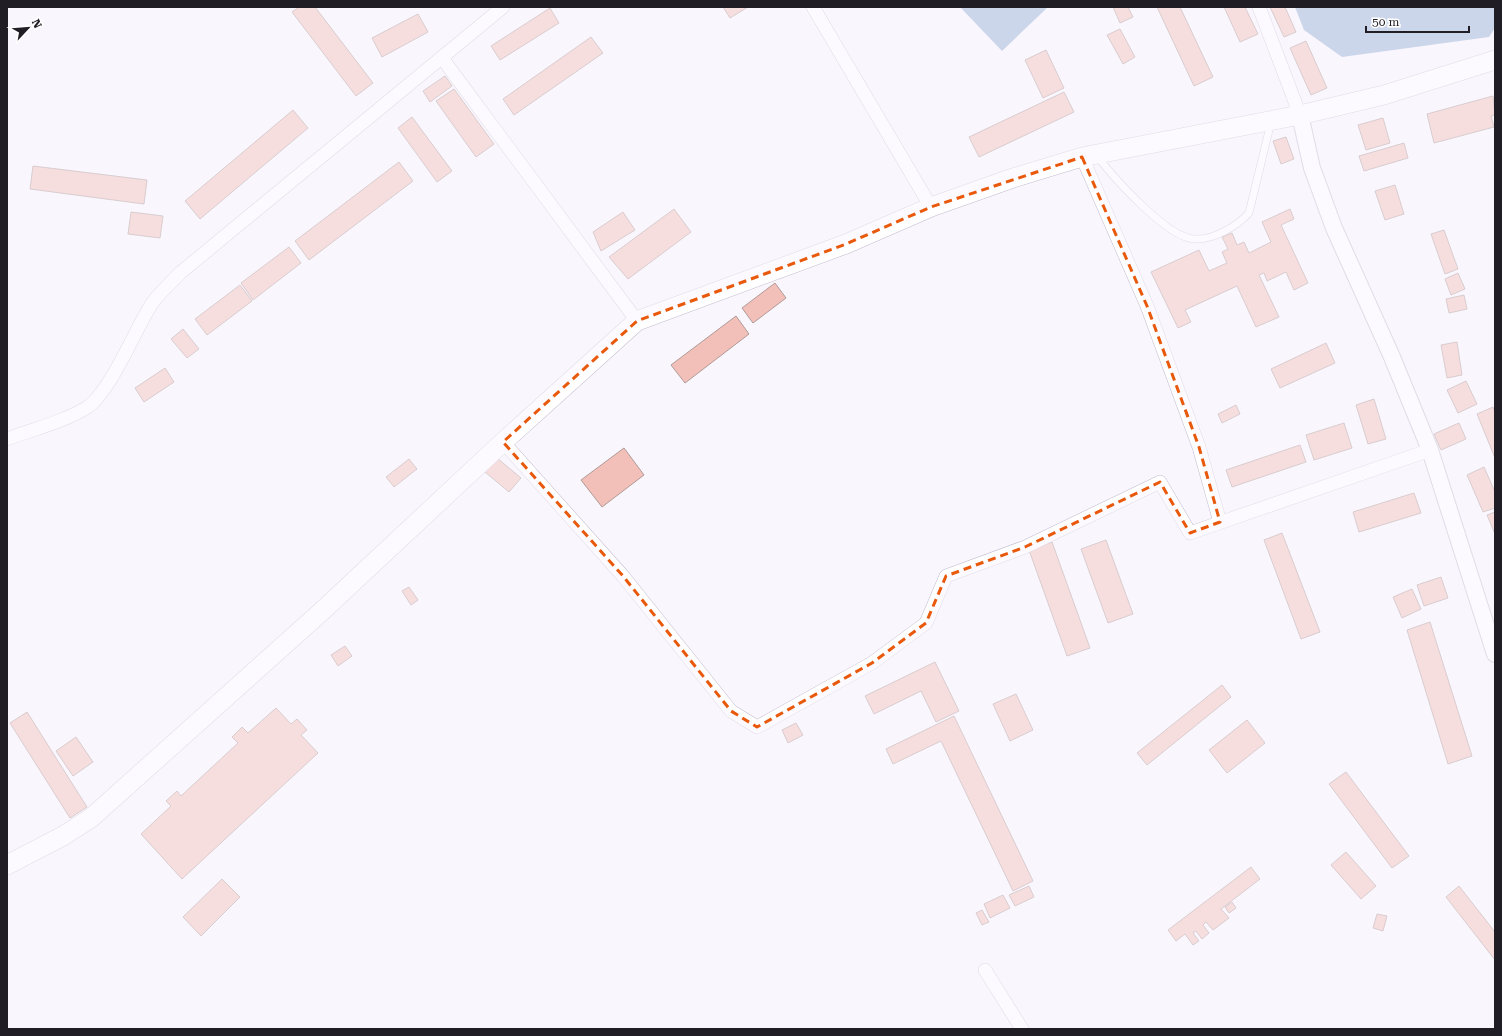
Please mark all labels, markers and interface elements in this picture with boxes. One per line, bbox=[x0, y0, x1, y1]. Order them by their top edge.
north arrow bbox=[8, 8, 48, 48]
scale bar bbox=[1366, 8, 1469, 34]
text: 50 m bbox=[1372, 15, 1399, 29]
text: N bbox=[29, 17, 44, 31]

